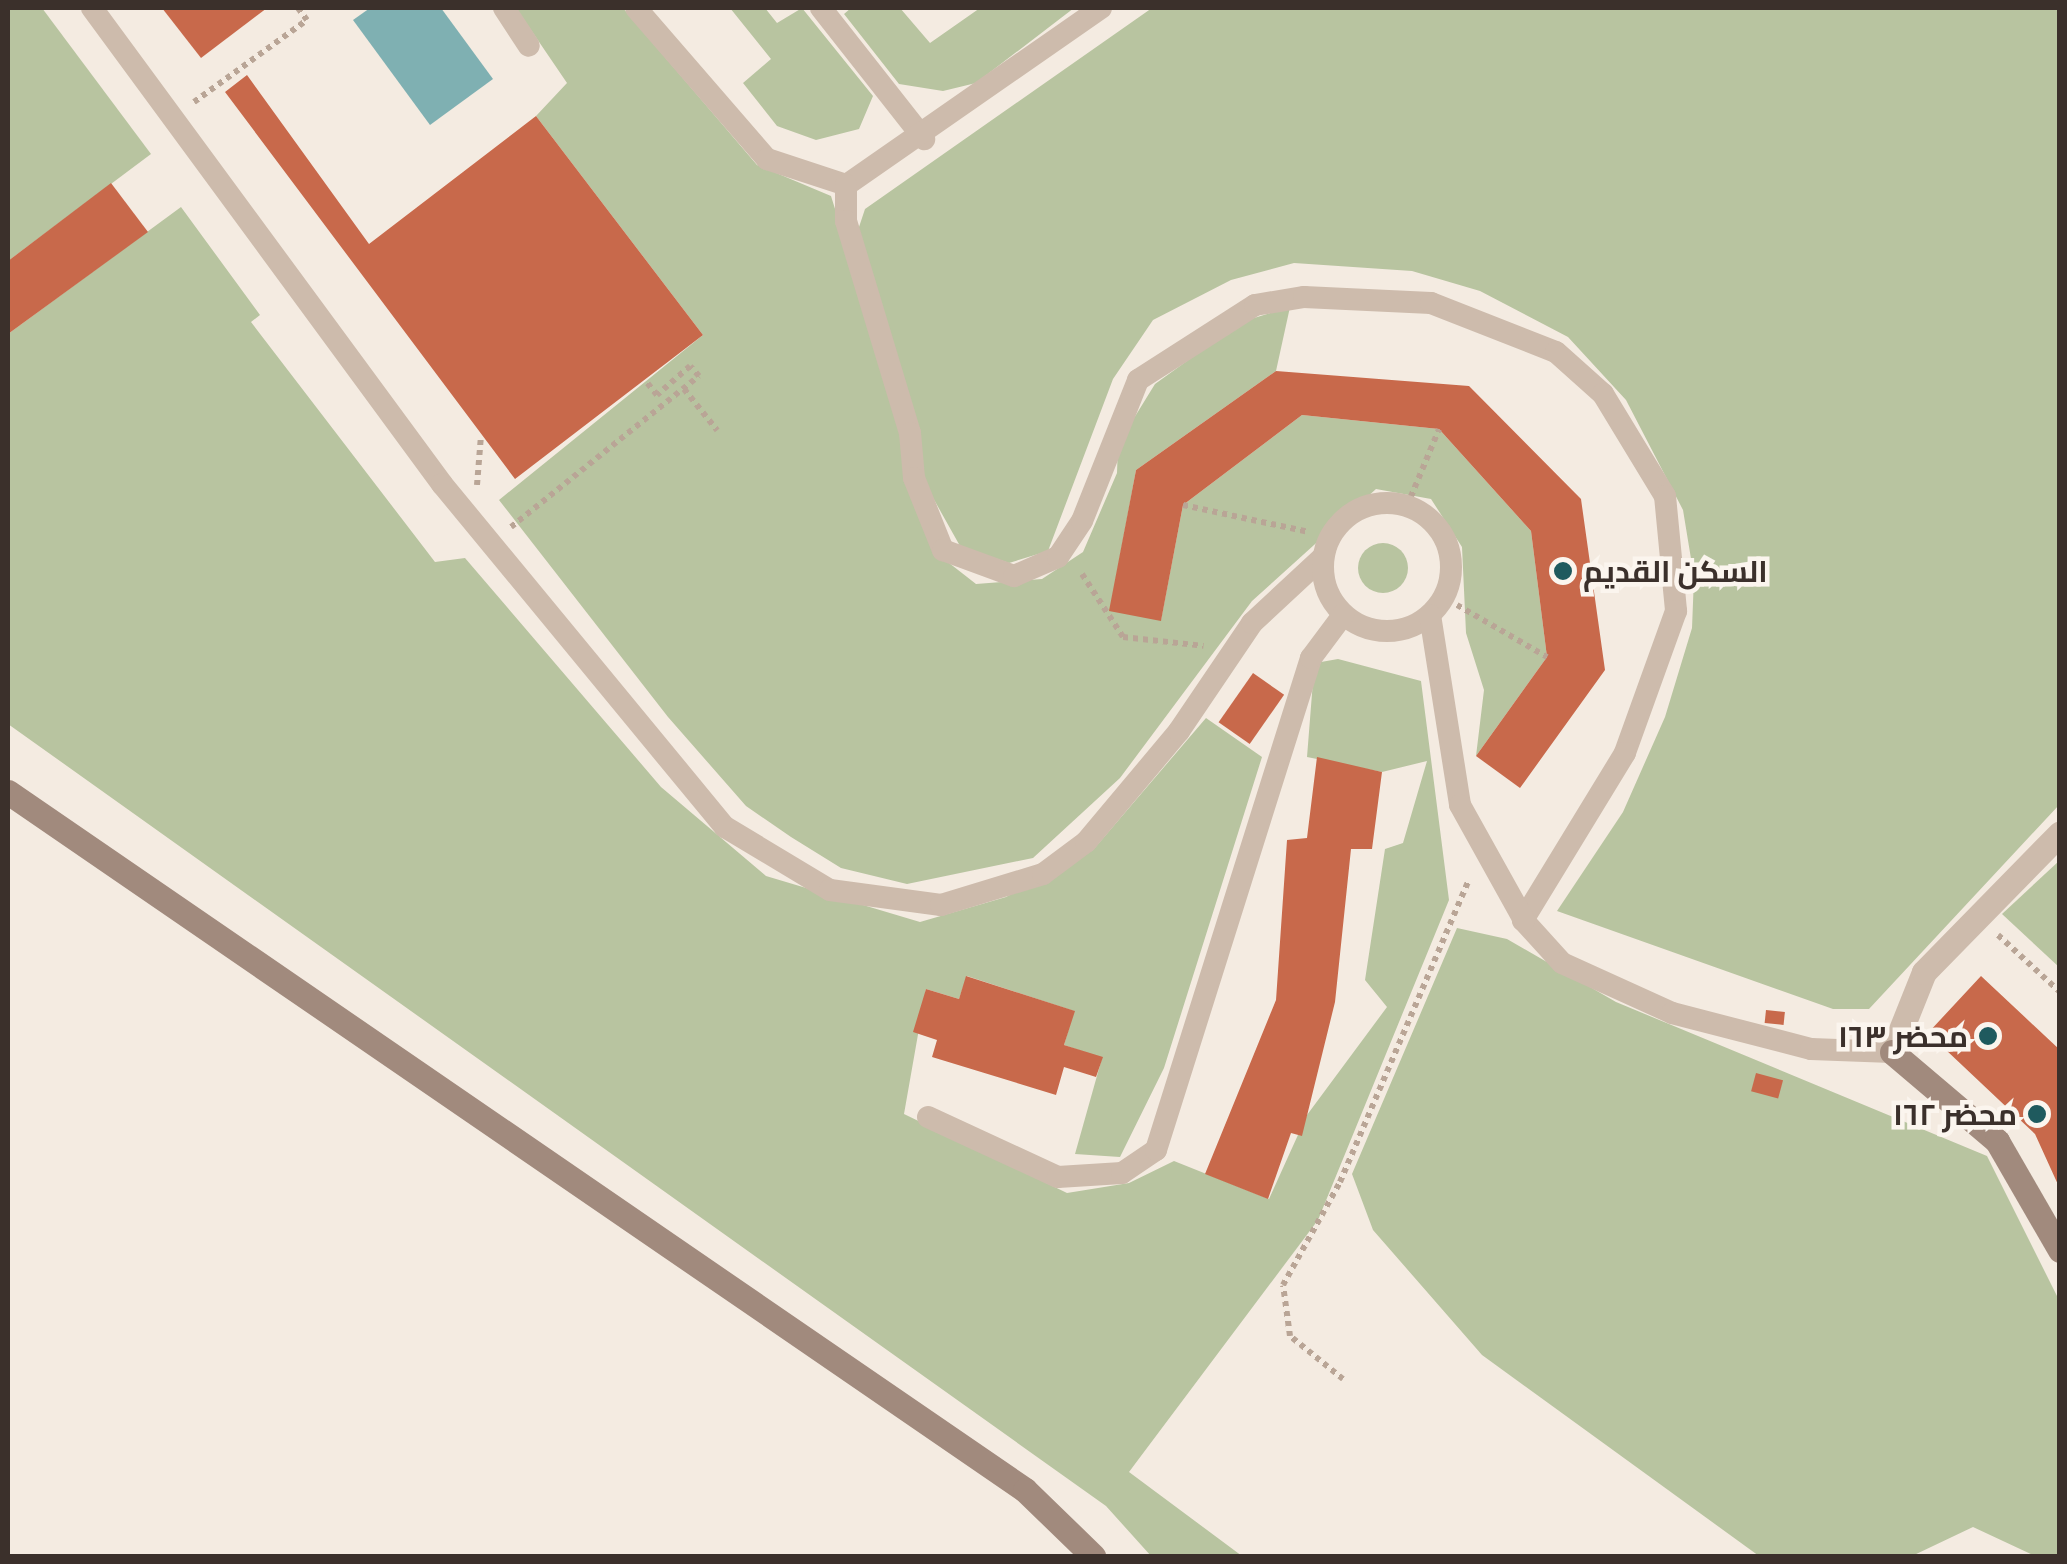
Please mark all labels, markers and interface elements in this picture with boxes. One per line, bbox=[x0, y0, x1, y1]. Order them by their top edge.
place label: السكن القديم bbox=[1583, 553, 1768, 589]
marker: السكن القديم bbox=[1552, 560, 1574, 582]
place label: محضر ١٦٣ bbox=[1838, 1018, 1968, 1054]
marker: محضر ١٦٣ bbox=[1977, 1025, 1999, 1047]
place label: محضر ١٦٢ bbox=[1893, 1096, 2017, 1132]
marker: محضر ١٦٢ bbox=[2026, 1103, 2048, 1125]

